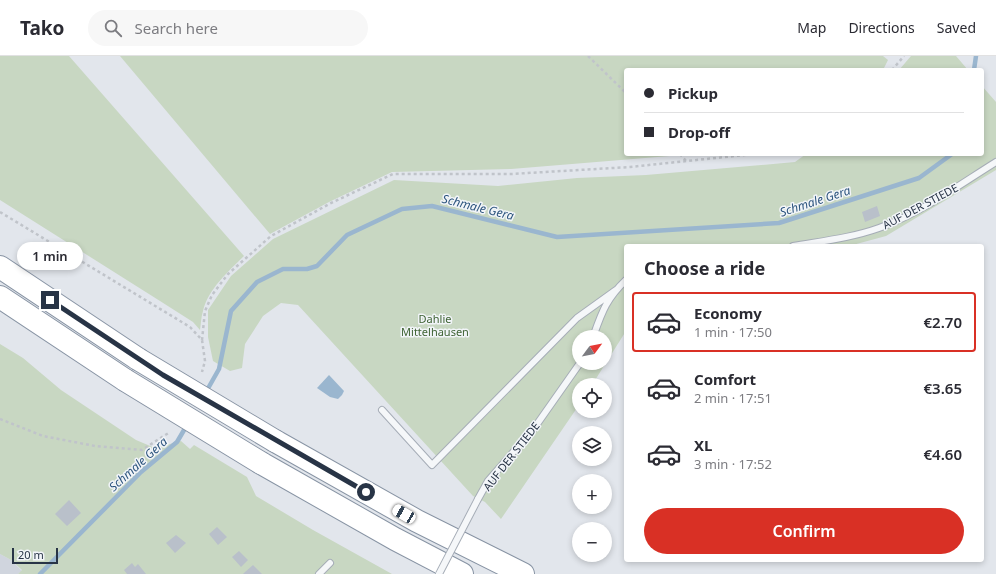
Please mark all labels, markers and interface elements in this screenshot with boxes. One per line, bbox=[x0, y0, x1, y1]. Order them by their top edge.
search box bbox=[88, 10, 368, 46]
text: Tako bbox=[20, 15, 64, 41]
icon: search bbox=[102, 17, 124, 39]
text: Search here bbox=[134, 18, 218, 38]
text: Map bbox=[797, 18, 826, 37]
text: Directions bbox=[848, 18, 915, 37]
text: Saved bbox=[937, 18, 976, 37]
text: Pickup bbox=[668, 83, 718, 103]
text: Drop-off bbox=[668, 122, 730, 142]
street label: AUF DER STIEDE bbox=[880, 180, 960, 232]
water label: Schmale Gera bbox=[777, 182, 853, 220]
water label: Schmale Gera bbox=[440, 190, 516, 224]
callout: 1 min bbox=[17, 242, 83, 270]
text: 1 min bbox=[32, 247, 68, 265]
text: Choose a ride bbox=[644, 256, 765, 280]
route end bbox=[41, 291, 59, 309]
text: Economy bbox=[694, 303, 762, 323]
icon: car bbox=[646, 304, 682, 340]
park label: Dahlie Mittelhausen bbox=[401, 311, 469, 339]
text: €2.70 bbox=[924, 312, 962, 332]
text: 1 min · 17:50 bbox=[694, 323, 772, 341]
north arrow bbox=[572, 330, 612, 370]
map controls bbox=[572, 330, 612, 562]
text: Comfort bbox=[694, 369, 756, 389]
icon: car bbox=[646, 370, 682, 406]
button: locate bbox=[572, 378, 612, 418]
text: €3.65 bbox=[924, 378, 962, 398]
text: 2 min · 17:51 bbox=[694, 389, 772, 407]
street label: AUF DER STIEDE bbox=[479, 418, 543, 494]
button: layers bbox=[572, 426, 612, 466]
water label: Schmale Gera bbox=[105, 433, 171, 495]
text: XL bbox=[694, 435, 712, 455]
icon: car bbox=[646, 436, 682, 472]
text: €4.60 bbox=[924, 444, 962, 464]
text: 3 min · 17:52 bbox=[694, 455, 772, 473]
button: + bbox=[572, 474, 612, 514]
route start bbox=[357, 483, 375, 501]
car bbox=[391, 503, 417, 525]
button: Confirm bbox=[644, 508, 964, 554]
button: − bbox=[572, 522, 612, 562]
scale bar bbox=[12, 546, 58, 565]
text: 20 m bbox=[18, 547, 44, 562]

